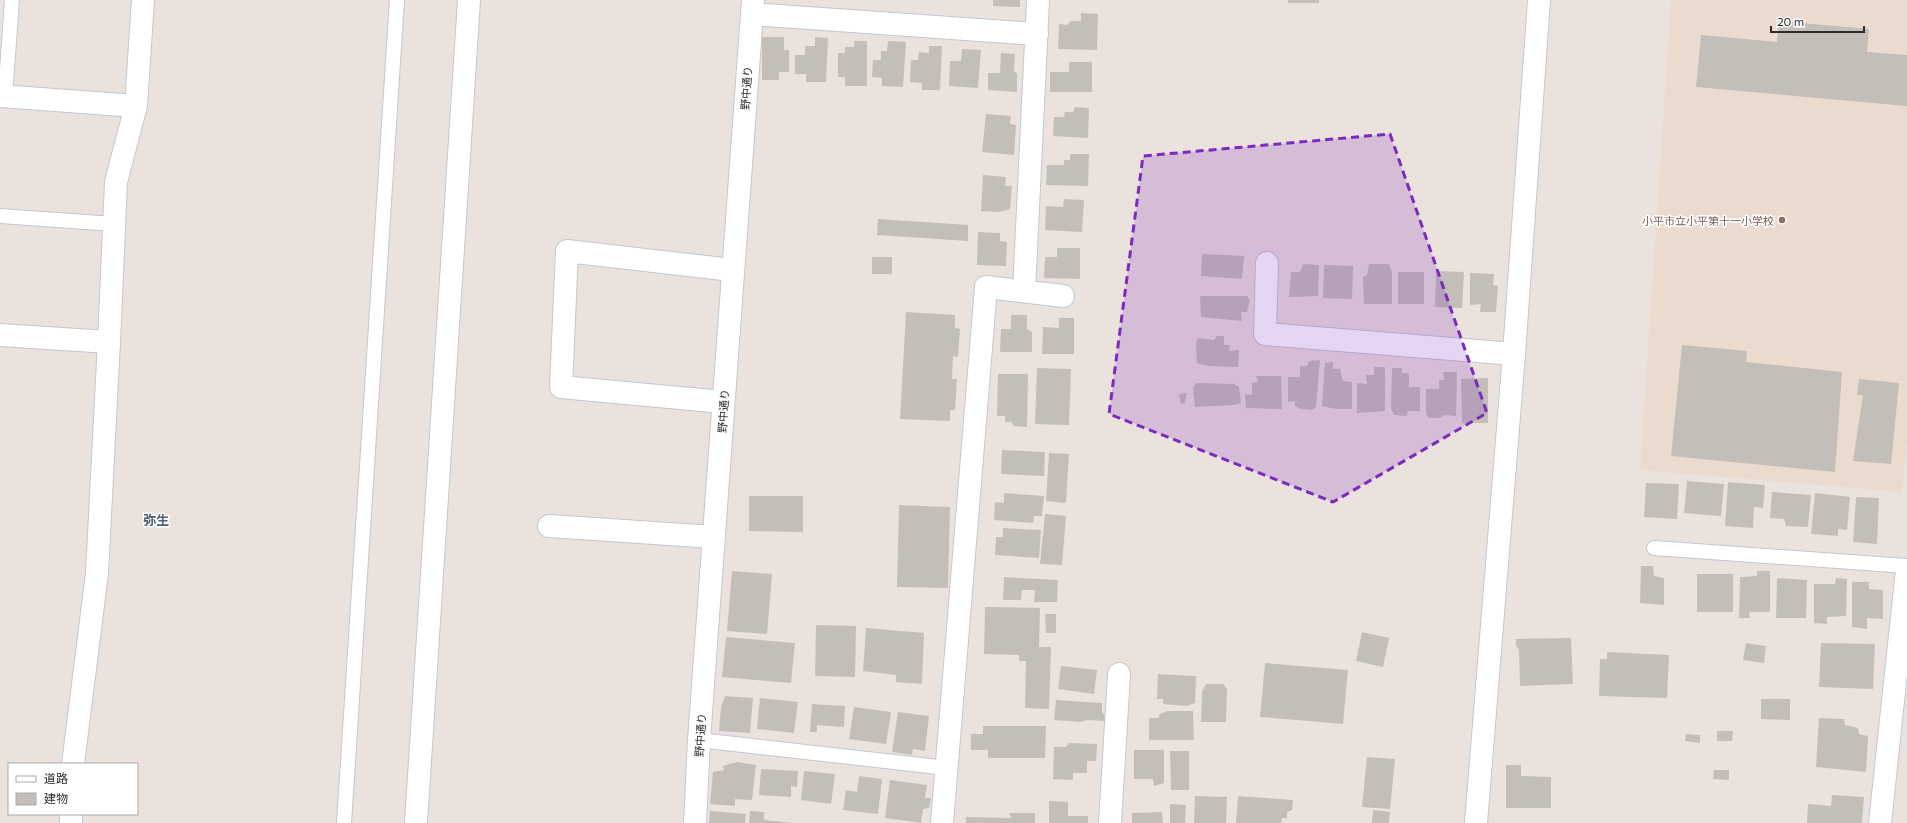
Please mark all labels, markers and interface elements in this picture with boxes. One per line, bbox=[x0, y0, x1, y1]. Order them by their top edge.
scale bar bbox=[1771, 8, 1864, 34]
text: 20 m bbox=[1777, 14, 1804, 28]
street label: 野中通り bbox=[738, 66, 754, 110]
place label: 小平市立小平第十一小学校 bbox=[1642, 214, 1774, 227]
marker: 小平市立小平第十一小学校 bbox=[1777, 215, 1787, 225]
street label: 野中通り bbox=[715, 389, 731, 433]
district label: 弥生 bbox=[143, 512, 169, 528]
street label: 野中通り bbox=[692, 713, 708, 757]
legend bbox=[8, 763, 138, 815]
text: 道路 bbox=[44, 771, 68, 785]
text: 建物 bbox=[44, 791, 68, 805]

